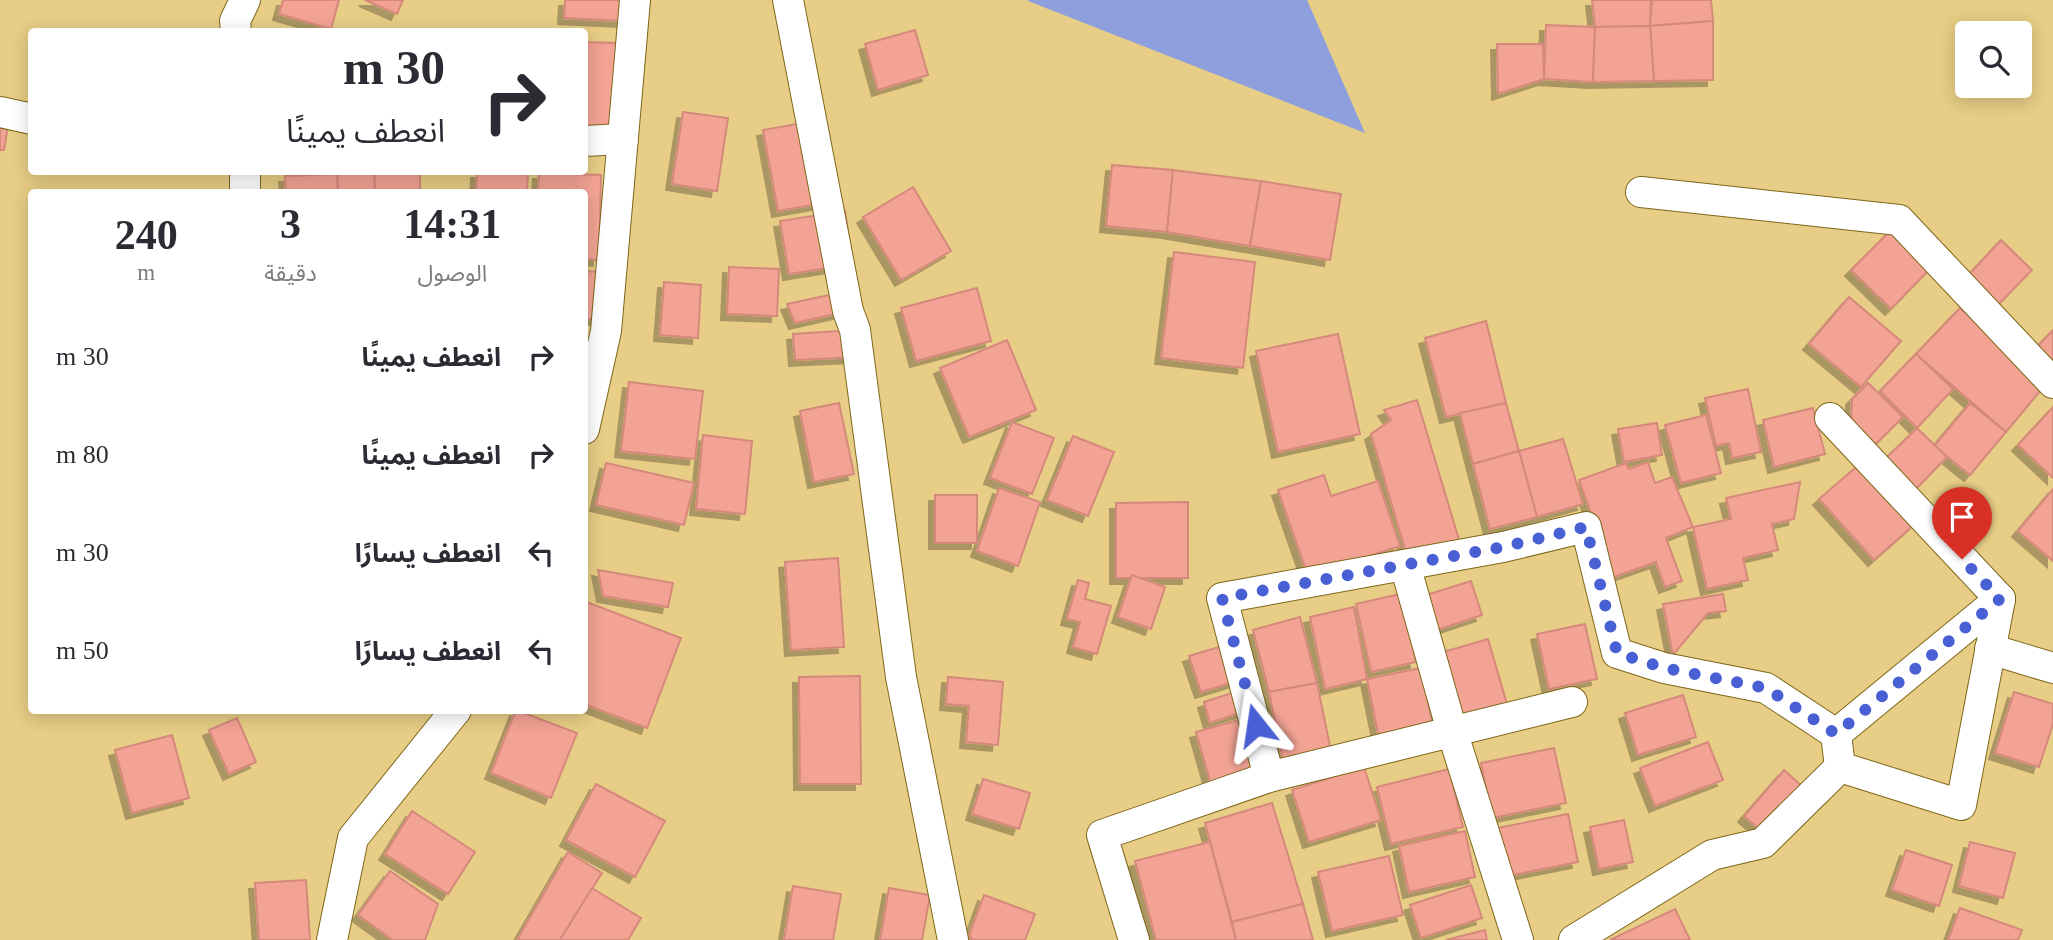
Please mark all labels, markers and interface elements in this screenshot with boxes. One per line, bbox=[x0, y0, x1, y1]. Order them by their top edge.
map controls bbox=[1955, 21, 2032, 98]
button: search bbox=[1955, 21, 2032, 98]
text: 30 m bbox=[343, 40, 445, 95]
icon: right bbox=[469, 56, 560, 147]
text: انعطف يمينًا bbox=[286, 113, 445, 149]
text: 3 bbox=[280, 201, 301, 247]
text: 14:31 bbox=[403, 201, 501, 247]
text: 240 bbox=[115, 212, 178, 258]
text: m bbox=[137, 260, 155, 285]
text: دقيقة bbox=[264, 261, 317, 286]
text: الوصول bbox=[417, 261, 487, 286]
icon: right bbox=[522, 338, 560, 376]
text: 30 m bbox=[56, 342, 109, 371]
text: انعطف يمينًا bbox=[362, 343, 501, 372]
icon: right bbox=[522, 436, 560, 474]
text: 80 m bbox=[56, 440, 109, 469]
text: انعطف يمينًا bbox=[362, 441, 501, 470]
pin bbox=[1932, 487, 1992, 559]
icon: arrive bbox=[1943, 498, 1981, 536]
icon: left bbox=[522, 534, 560, 572]
text: 30 m bbox=[56, 538, 109, 567]
text: انعطف يسارًا bbox=[355, 539, 501, 568]
icon: left bbox=[522, 632, 560, 670]
text: 50 m bbox=[56, 636, 109, 665]
text: انعطف يسارًا bbox=[355, 637, 501, 666]
position arrow bbox=[1219, 688, 1293, 762]

